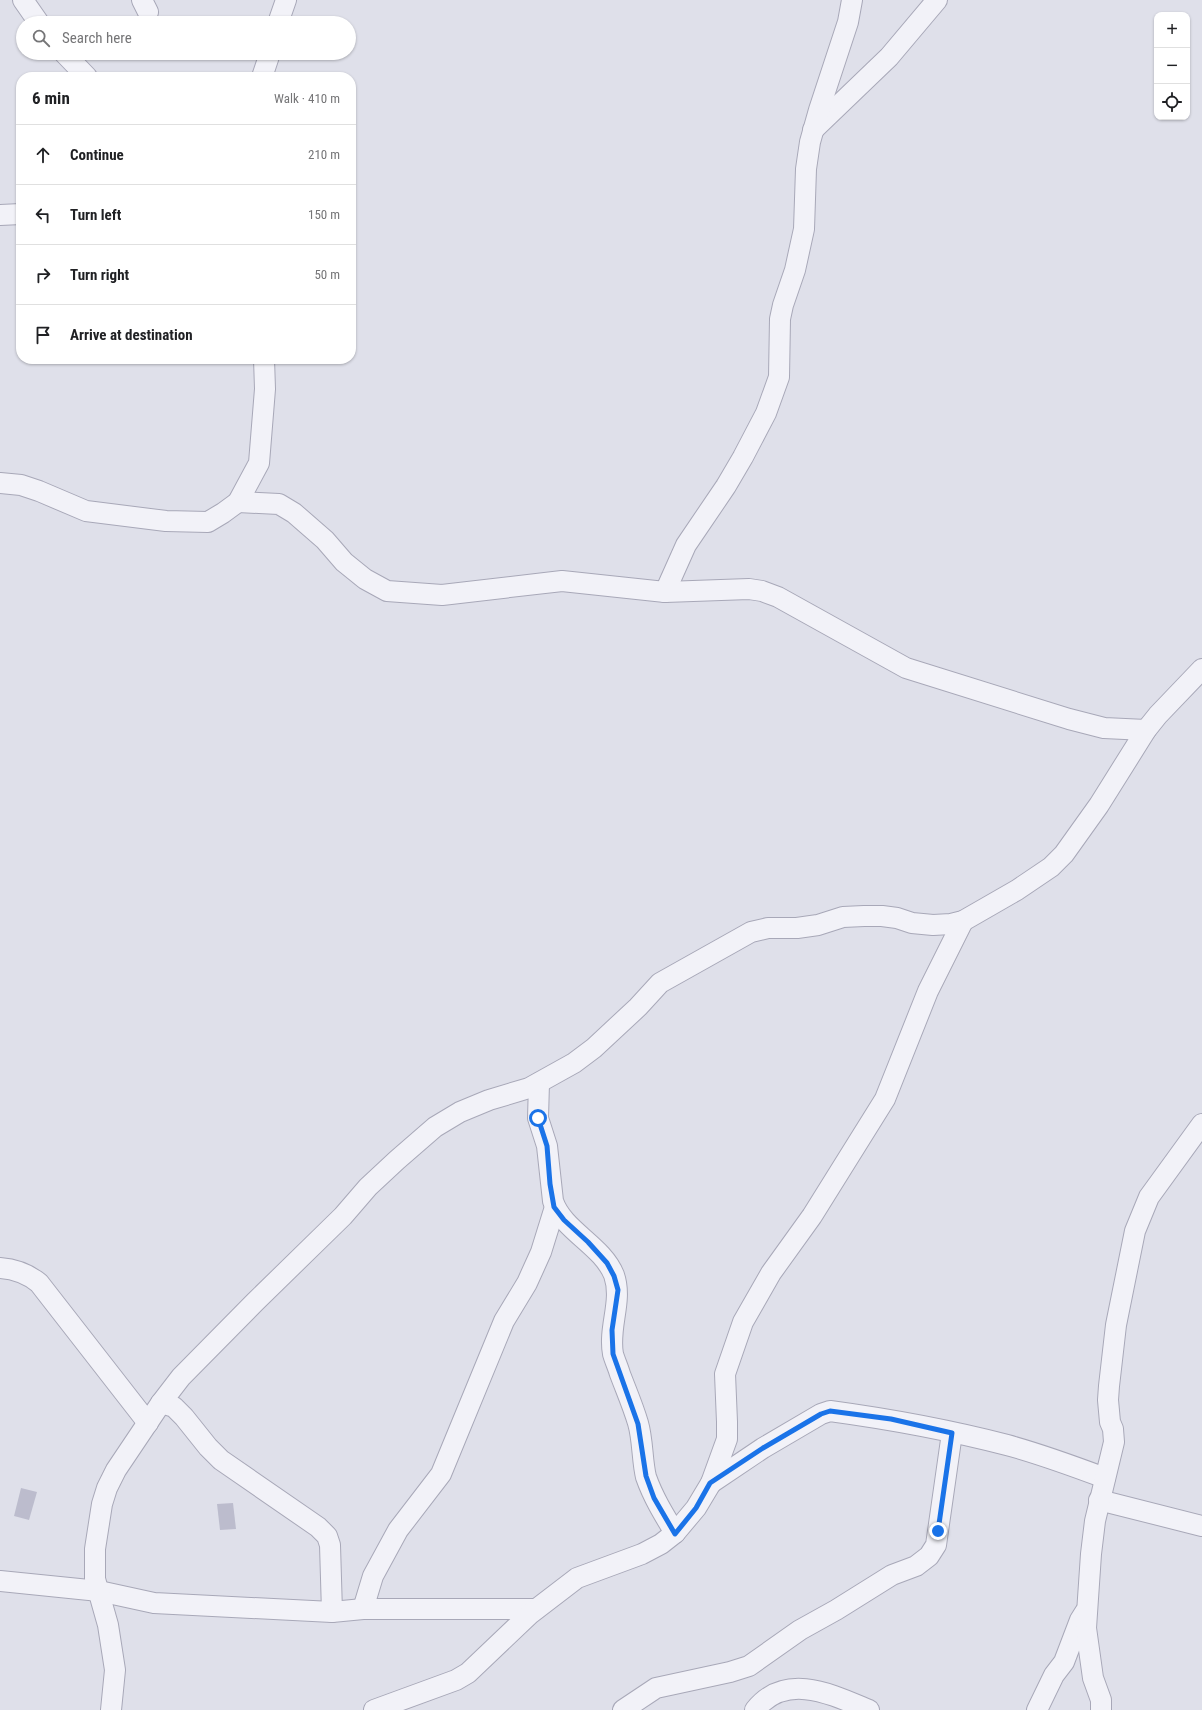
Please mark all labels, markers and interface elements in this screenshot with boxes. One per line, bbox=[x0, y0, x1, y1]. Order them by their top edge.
map controls bbox=[1154, 12, 1190, 120]
button: + bbox=[1154, 12, 1190, 48]
search box bbox=[16, 16, 356, 60]
icon: search bbox=[30, 27, 52, 49]
text: Search here bbox=[62, 29, 132, 47]
button: − bbox=[1154, 48, 1190, 84]
button: locate bbox=[1154, 84, 1190, 120]
text: 6 min bbox=[32, 88, 70, 108]
text: Walk · 410 m bbox=[274, 91, 340, 106]
icon: ahead bbox=[32, 144, 54, 166]
text: Continue bbox=[70, 146, 124, 164]
text: 210 m bbox=[308, 147, 340, 162]
icon: left bbox=[32, 204, 54, 226]
text: Turn left bbox=[70, 206, 121, 224]
text: 150 m bbox=[308, 207, 340, 222]
icon: right bbox=[32, 264, 54, 286]
text: Turn right bbox=[70, 266, 129, 284]
text: 50 m bbox=[314, 267, 340, 282]
icon: arrive bbox=[32, 324, 54, 346]
text: Arrive at destination bbox=[70, 326, 193, 344]
route start bbox=[529, 1109, 547, 1127]
route end bbox=[929, 1522, 947, 1540]

